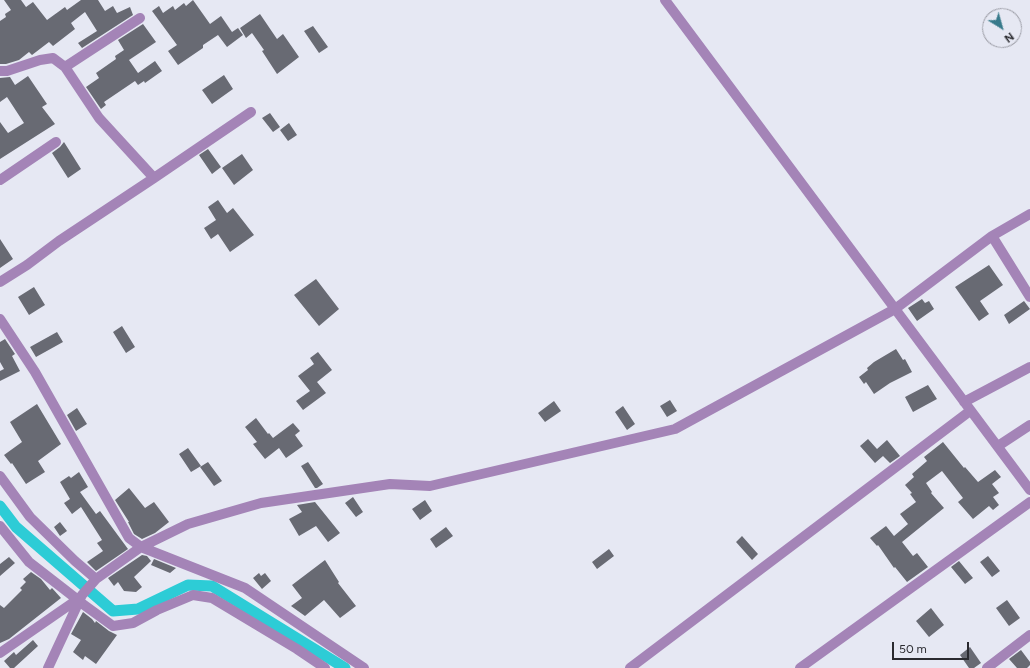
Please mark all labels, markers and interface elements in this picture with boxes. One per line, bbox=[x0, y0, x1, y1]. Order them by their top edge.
north arrow bbox=[982, 8, 1022, 48]
text: N bbox=[1002, 29, 1016, 45]
scale bar bbox=[894, 634, 971, 660]
text: 50 m bbox=[899, 642, 927, 656]

